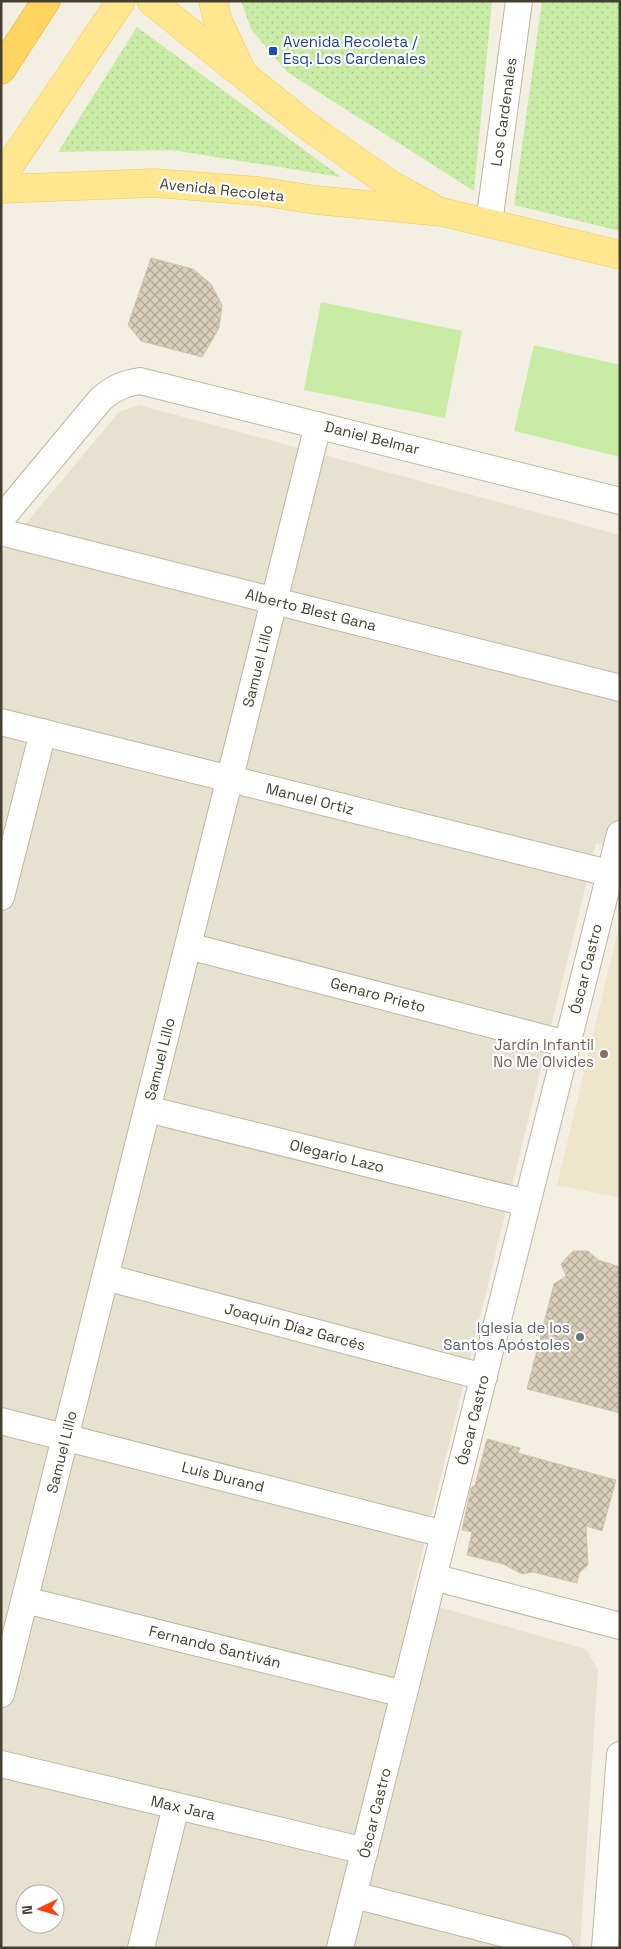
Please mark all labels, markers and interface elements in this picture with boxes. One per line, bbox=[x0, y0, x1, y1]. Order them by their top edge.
place label: Avenida Recoleta / Esq. Los Cardenales bbox=[283, 32, 426, 68]
marker: Avenida Recoleta / Esq. Los Cardenales bbox=[267, 45, 279, 57]
street label: Los Cardenales bbox=[486, 56, 521, 168]
street label: Avenida Recoleta bbox=[159, 174, 286, 206]
street label: Daniel Belmar bbox=[323, 417, 422, 459]
street label: Alberto Blest Gana bbox=[244, 584, 379, 635]
street label: Samuel Lillo bbox=[238, 622, 277, 709]
street label: Manuel Ortiz bbox=[264, 778, 356, 819]
street label: Óscar Castro bbox=[565, 922, 606, 1016]
street label: Genaro Prieto bbox=[328, 973, 428, 1016]
street label: Samuel Lillo bbox=[140, 1015, 179, 1102]
place label: Jardín Infantil No Me Olvides bbox=[493, 1035, 594, 1071]
marker: Jardín Infantil No Me Olvides bbox=[598, 1048, 610, 1060]
street label: Olegario Lazo bbox=[288, 1135, 386, 1176]
street label: Joaquín Díaz Garcés bbox=[222, 1299, 368, 1355]
place label: Iglesia de los Santos Apóstoles bbox=[443, 1318, 570, 1354]
marker: Iglesia de los Santos Apóstoles bbox=[574, 1331, 586, 1343]
street label: Óscar Castro bbox=[452, 1373, 493, 1467]
street label: Samuel Lillo bbox=[42, 1408, 81, 1495]
street label: Luis Durand bbox=[180, 1457, 267, 1496]
street label: Fernando Santiván bbox=[147, 1621, 283, 1672]
street label: Óscar Castro bbox=[354, 1766, 395, 1860]
street label: Max Jara bbox=[149, 1791, 218, 1824]
north arrow bbox=[15, 1884, 65, 1934]
text: N bbox=[18, 1905, 36, 1916]

